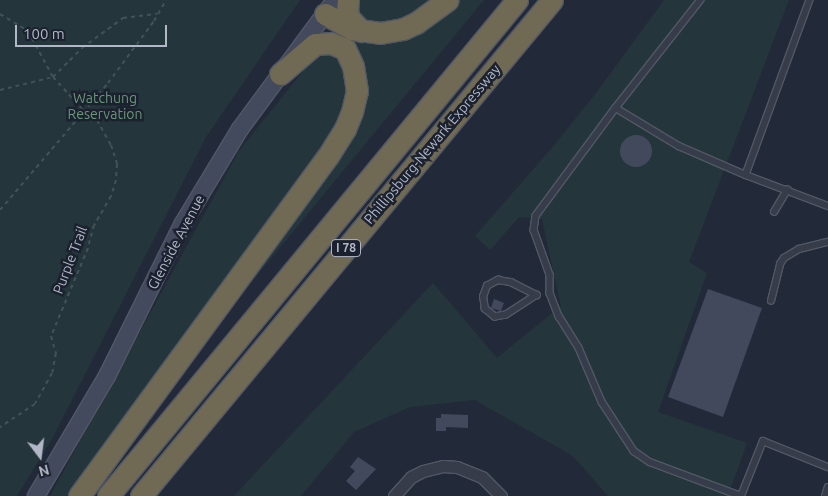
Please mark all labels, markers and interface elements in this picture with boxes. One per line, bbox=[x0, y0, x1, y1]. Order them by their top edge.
scale bar bbox=[18, 15, 170, 47]
text: 100 m bbox=[23, 25, 65, 42]
street label: Phillipsburg-Newark Expressway bbox=[360, 61, 504, 227]
park label: Watchung Reservation bbox=[68, 90, 142, 122]
street label: Glenside Avenue bbox=[144, 192, 208, 292]
street label: Purple Trail bbox=[49, 224, 91, 296]
road number: I 78 bbox=[331, 238, 361, 258]
north arrow bbox=[15, 431, 65, 481]
text: N bbox=[37, 461, 51, 480]

